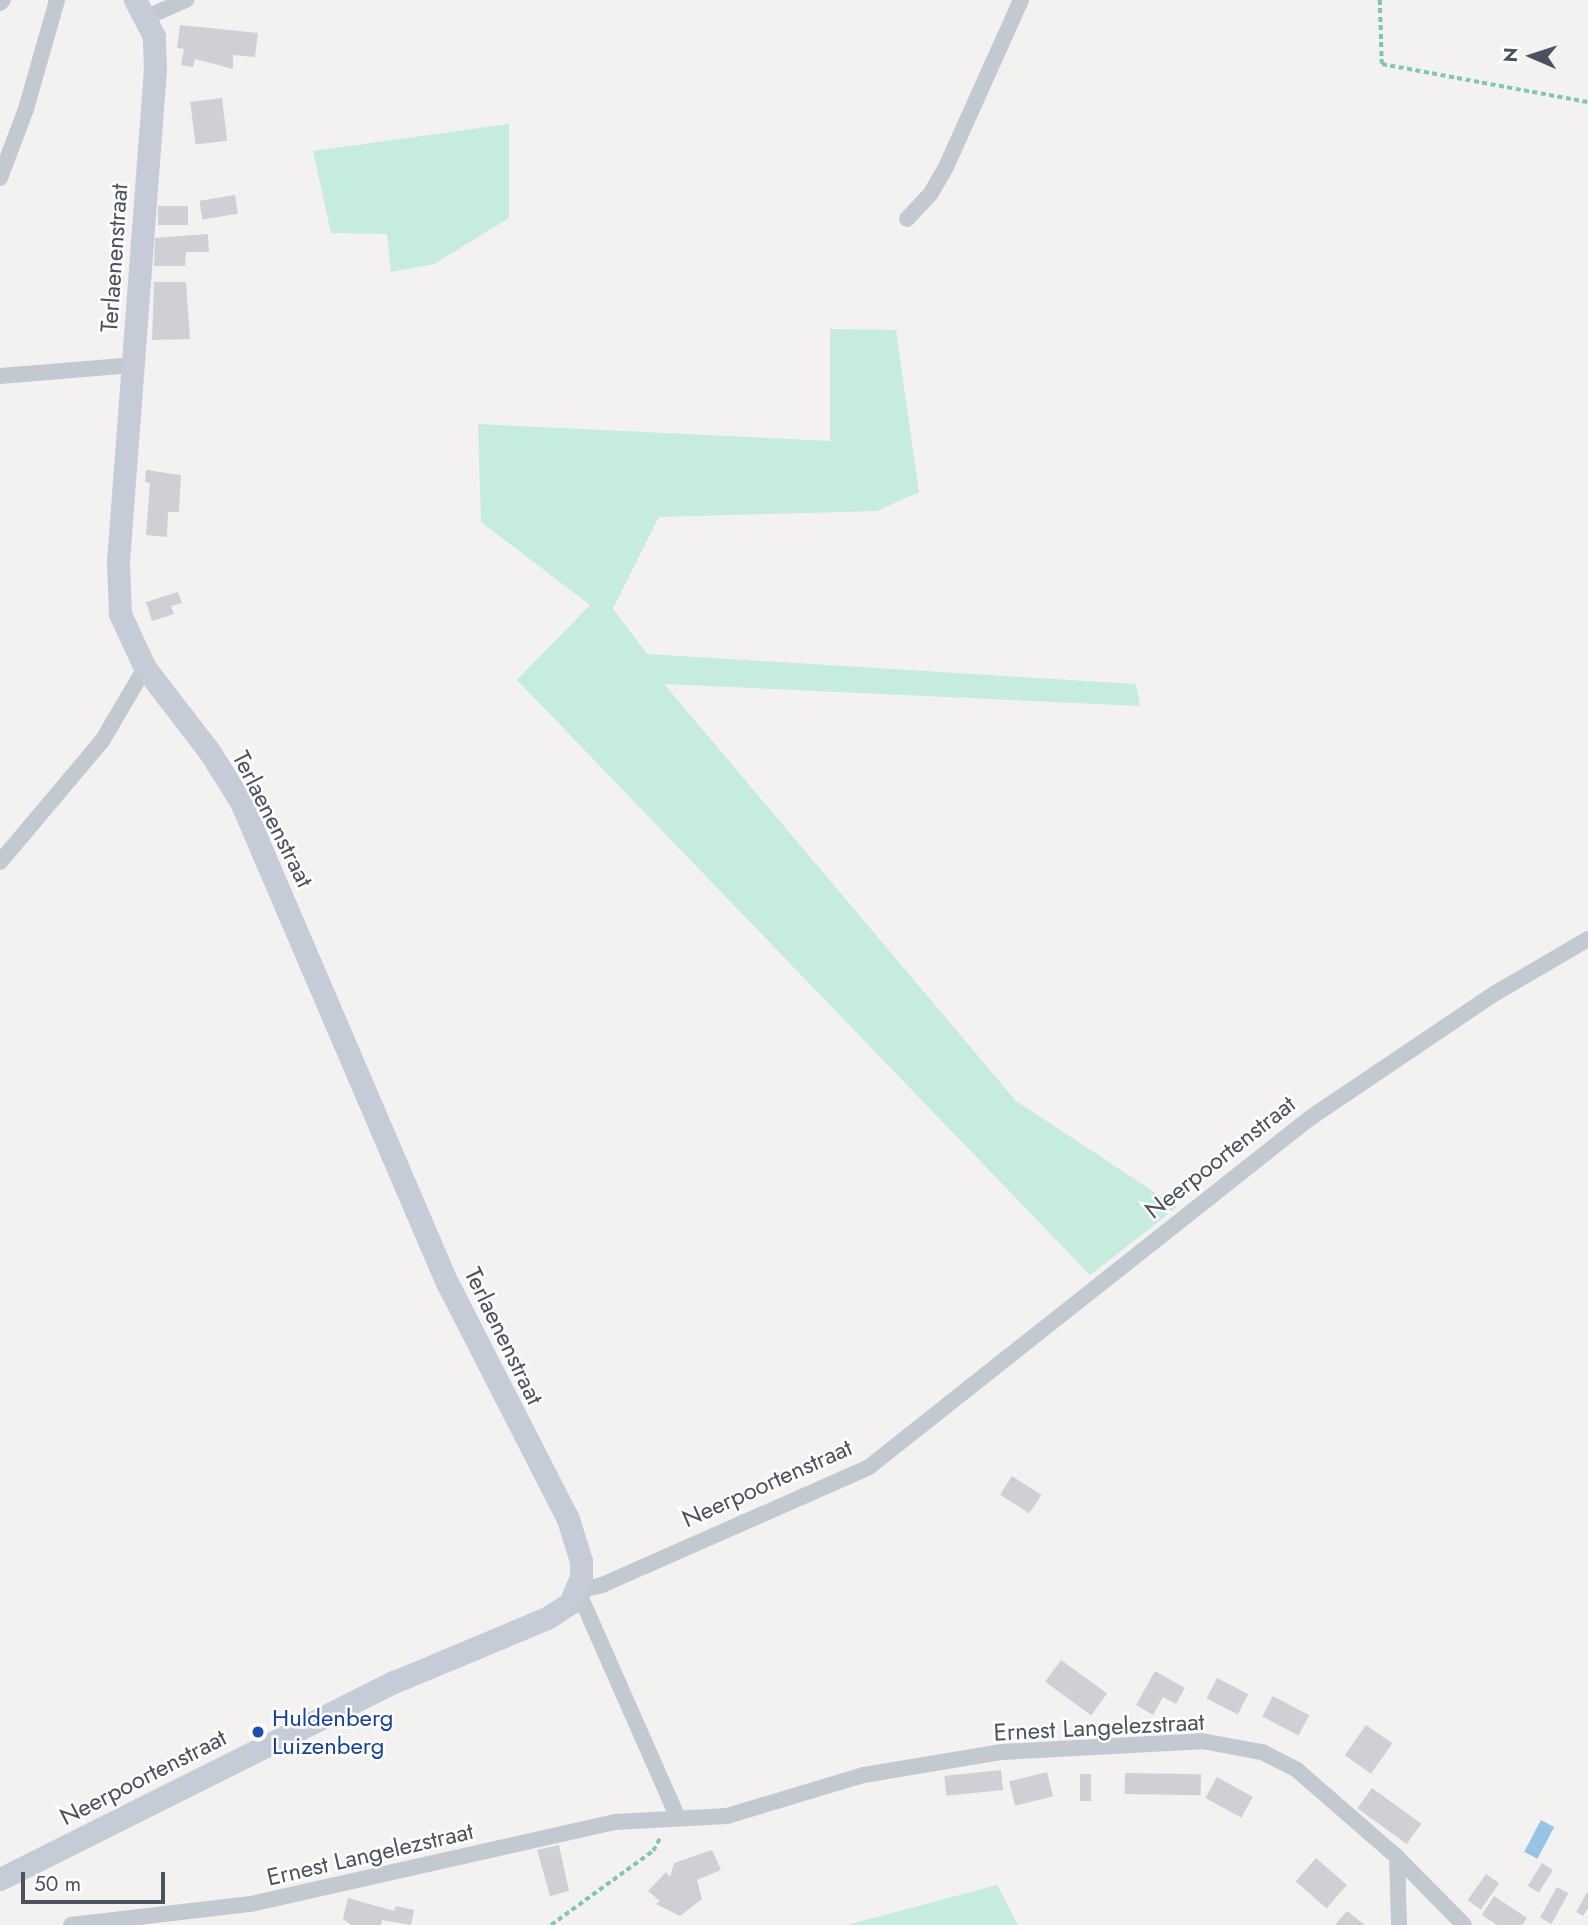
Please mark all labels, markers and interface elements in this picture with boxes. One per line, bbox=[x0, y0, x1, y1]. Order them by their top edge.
north arrow bbox=[1497, 21, 1567, 91]
text: N bbox=[1497, 47, 1524, 63]
street label: Terlaenenstraat bbox=[94, 183, 134, 333]
street label: Terlaenenstraat bbox=[226, 746, 320, 892]
street label: Neerpoortenstraat bbox=[1139, 1089, 1301, 1225]
street label: Terlaenenstraat bbox=[458, 1263, 550, 1409]
street label: Neerpoortenstraat bbox=[678, 1433, 856, 1533]
place label: Huldenberg Luizenberg bbox=[272, 1704, 394, 1760]
street label: Ernest Langelezstraat bbox=[993, 1707, 1205, 1747]
street label: Neerpoortenstraat bbox=[55, 1723, 231, 1831]
marker: Huldenberg Luizenberg bbox=[250, 1724, 266, 1740]
street label: Ernest Langelezstraat bbox=[264, 1816, 476, 1892]
scale bar bbox=[24, 1858, 168, 1902]
text: 50 m bbox=[34, 1869, 81, 1899]

